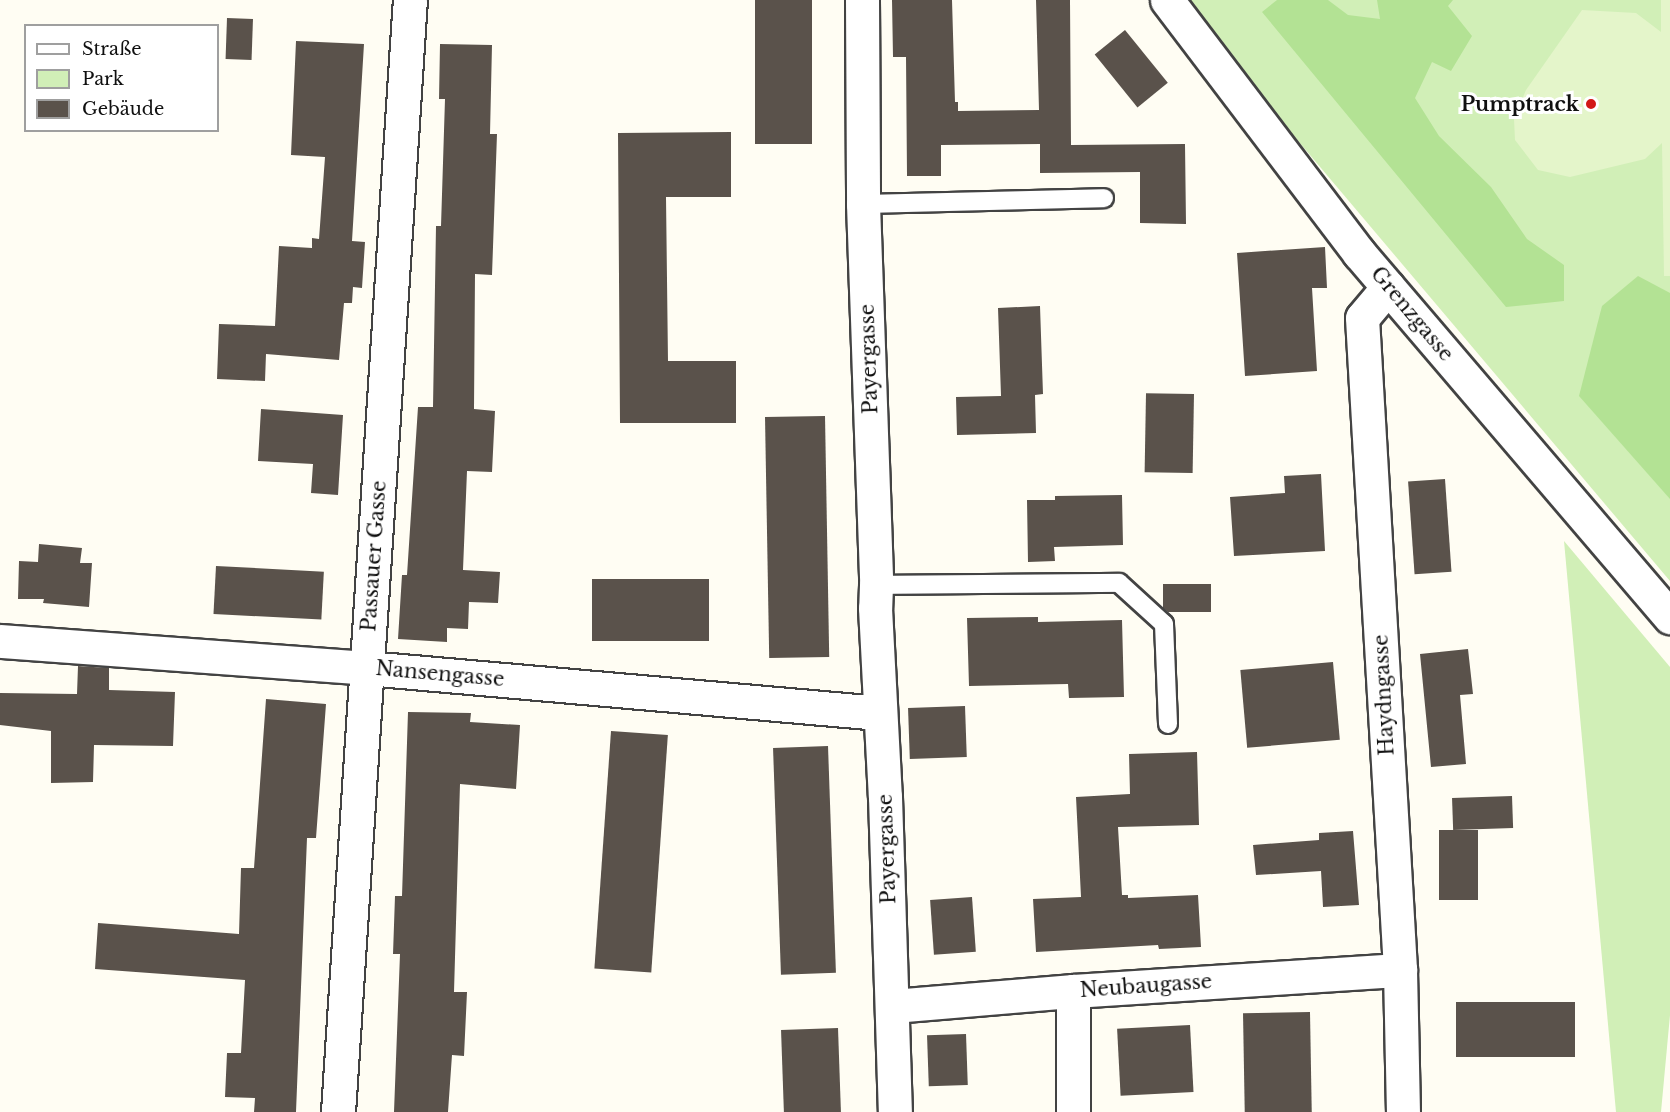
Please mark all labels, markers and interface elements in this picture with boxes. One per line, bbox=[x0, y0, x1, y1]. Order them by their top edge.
legend bbox=[24, 24, 219, 132]
text: Straße bbox=[82, 38, 142, 60]
text: Park bbox=[82, 68, 124, 90]
place label: Pumptrack bbox=[1461, 92, 1579, 116]
marker: Pumptrack bbox=[1584, 97, 1598, 111]
text: Gebäude bbox=[82, 98, 164, 120]
street label: Grenzgasse bbox=[1366, 262, 1458, 366]
street label: Payergasse bbox=[855, 304, 883, 414]
street label: Passauer Gasse bbox=[357, 479, 391, 633]
street label: Haydngasse bbox=[1369, 634, 1399, 756]
street label: Nansengasse bbox=[375, 656, 505, 692]
street label: Payergasse bbox=[873, 794, 901, 904]
street label: Neubaugasse bbox=[1079, 969, 1213, 1003]

